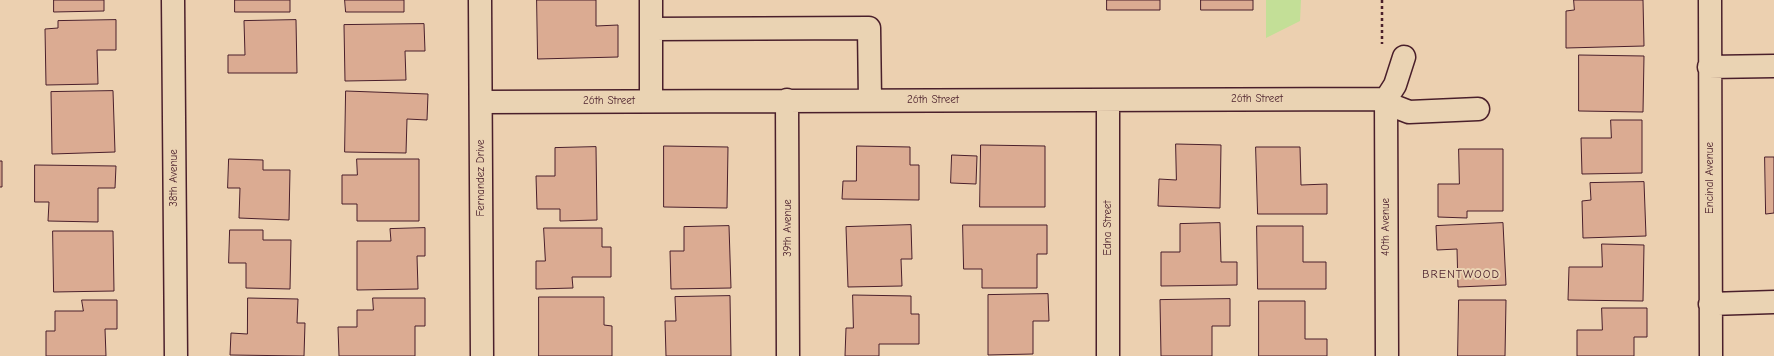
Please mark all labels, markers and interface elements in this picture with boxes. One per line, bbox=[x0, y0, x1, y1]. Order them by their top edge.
street label: 26th Street bbox=[1231, 92, 1283, 106]
street label: 26th Street bbox=[907, 93, 959, 107]
street label: 26th Street bbox=[583, 94, 635, 108]
street label: Fernandez Drive bbox=[474, 140, 488, 216]
street label: Encinal Avenue bbox=[1703, 142, 1717, 214]
street label: 38th Avenue bbox=[167, 149, 181, 207]
street label: 40th Avenue bbox=[1379, 198, 1393, 256]
street label: 39th Avenue bbox=[781, 199, 795, 257]
street label: Edna Street bbox=[1101, 200, 1115, 256]
district label: BRENTWOOD bbox=[1422, 268, 1500, 282]

